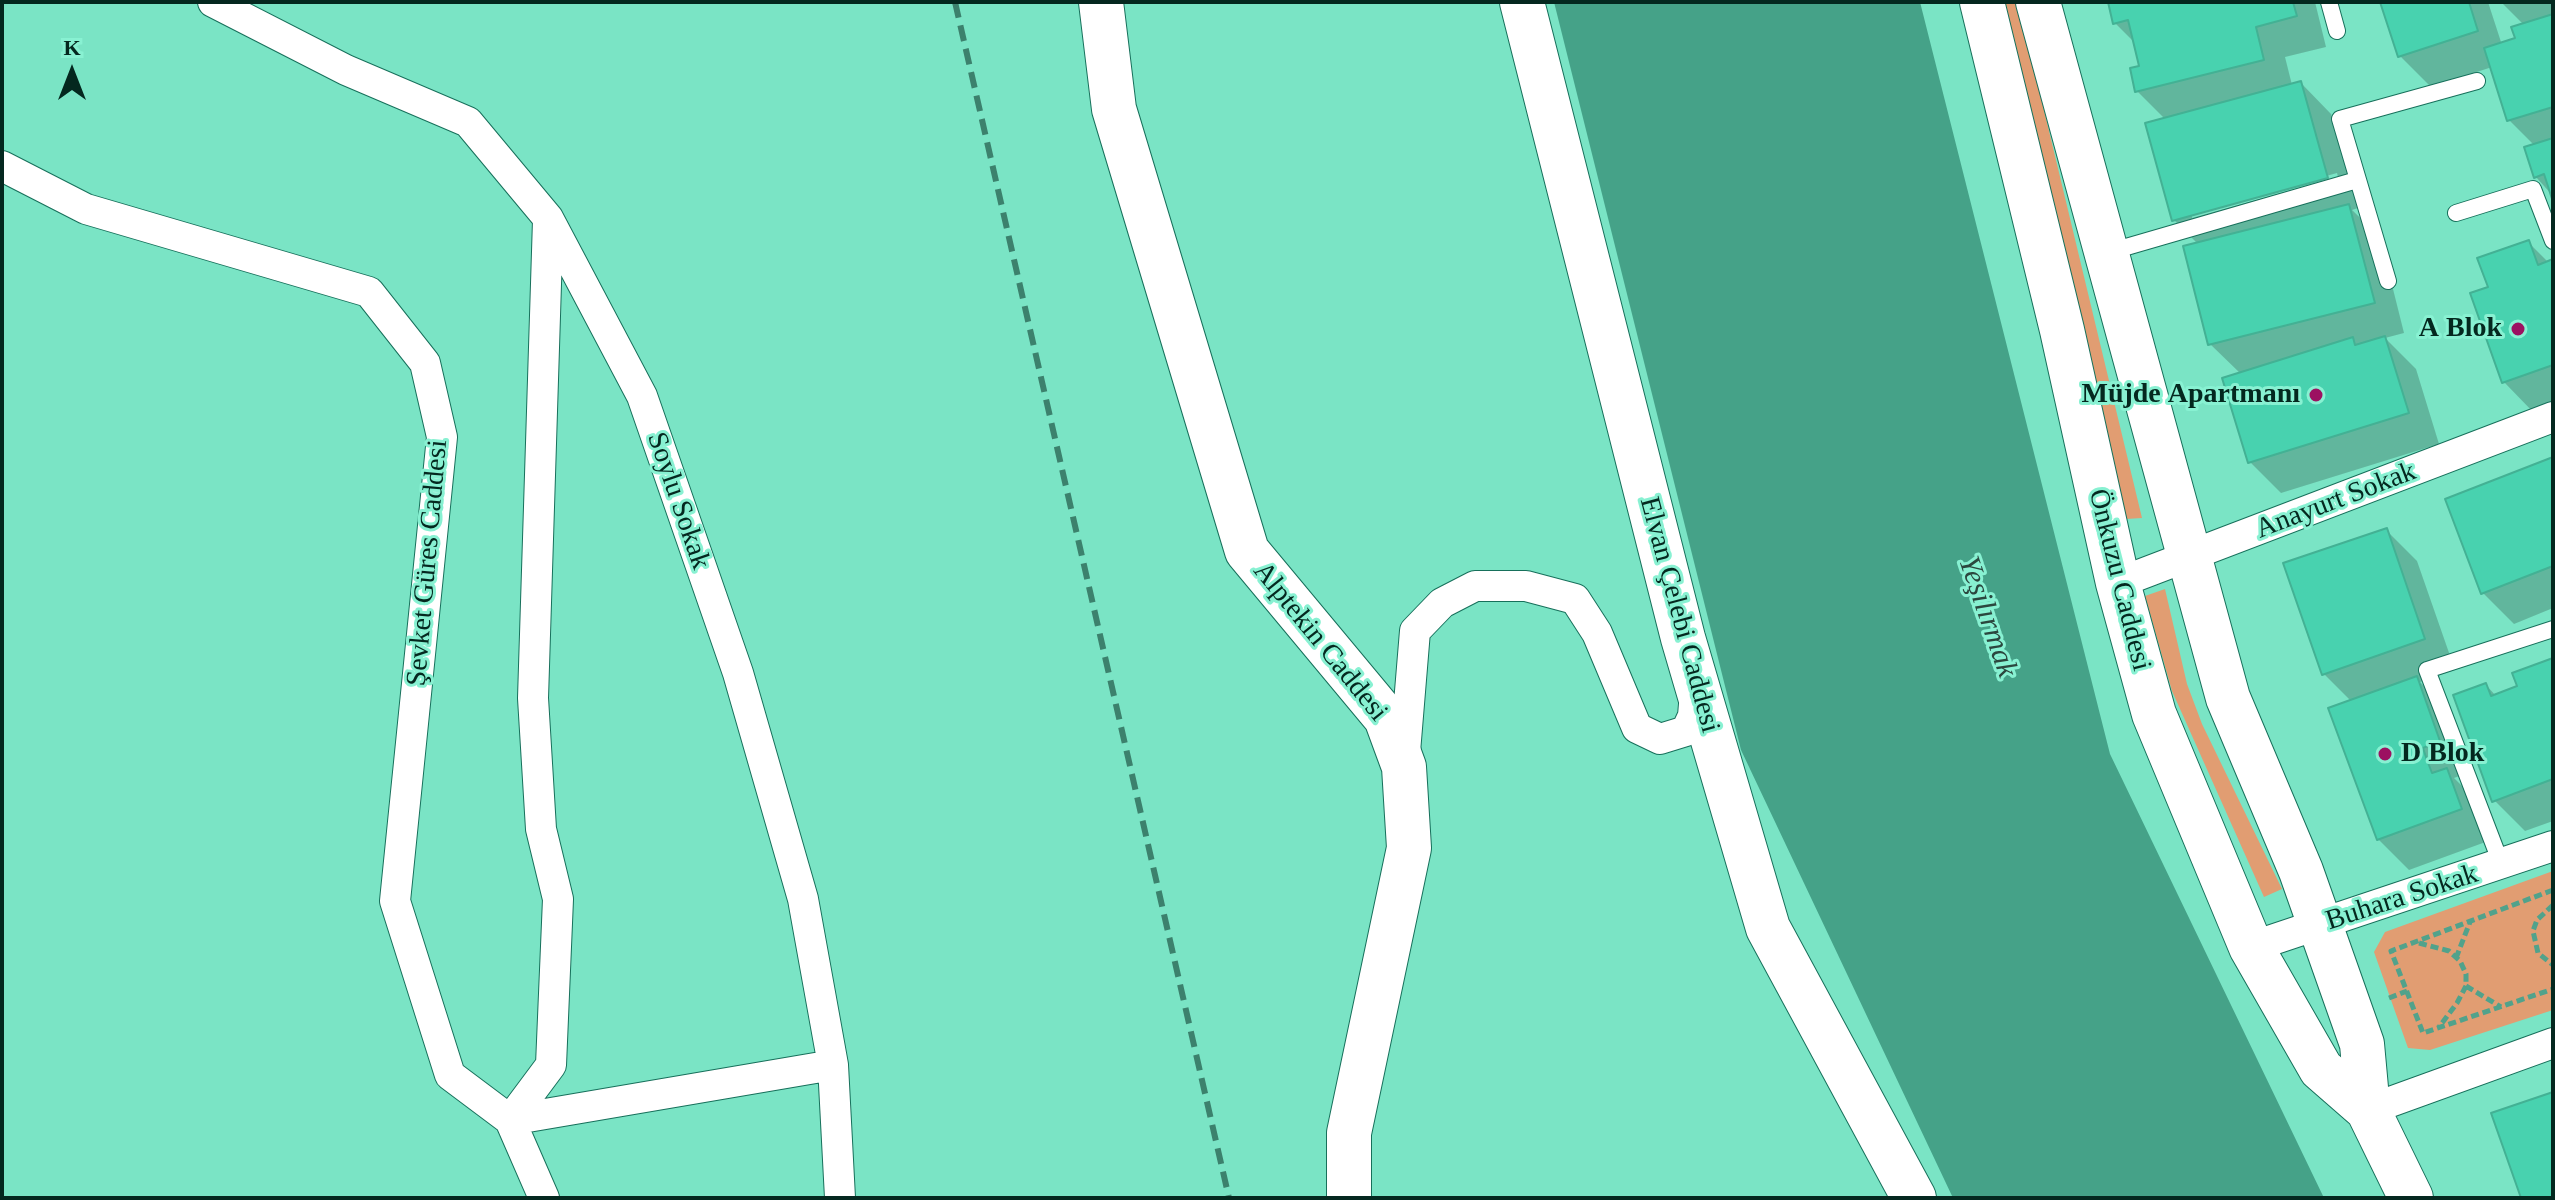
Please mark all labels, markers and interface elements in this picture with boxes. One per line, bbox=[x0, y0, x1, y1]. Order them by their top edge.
north arrow bbox=[32, 32, 112, 112]
text: K bbox=[63, 35, 81, 60]
place label: A Blok bbox=[2419, 312, 2502, 346]
marker: A Blok bbox=[2509, 320, 2527, 338]
place label: Müjde Apartmanı bbox=[2081, 378, 2300, 412]
marker: Müjde Apartmanı bbox=[2307, 386, 2325, 404]
street label: Soylu Sokak bbox=[639, 428, 717, 574]
street label: Şevket Güres Caddesi bbox=[400, 438, 456, 688]
street label: Anayurt Sokak bbox=[2251, 455, 2421, 547]
street label: Önkuzu Caddesi bbox=[2080, 486, 2158, 674]
street label: Elvan Çelebi Caddesi bbox=[1631, 493, 1727, 737]
water label: Yeşilırmak bbox=[1950, 552, 2024, 682]
street label: Alptekin Caddesi bbox=[1246, 556, 1394, 728]
place label: D Blok bbox=[2401, 737, 2484, 771]
marker: D Blok bbox=[2376, 745, 2394, 763]
street label: Buhara Sokak bbox=[2322, 858, 2482, 938]

